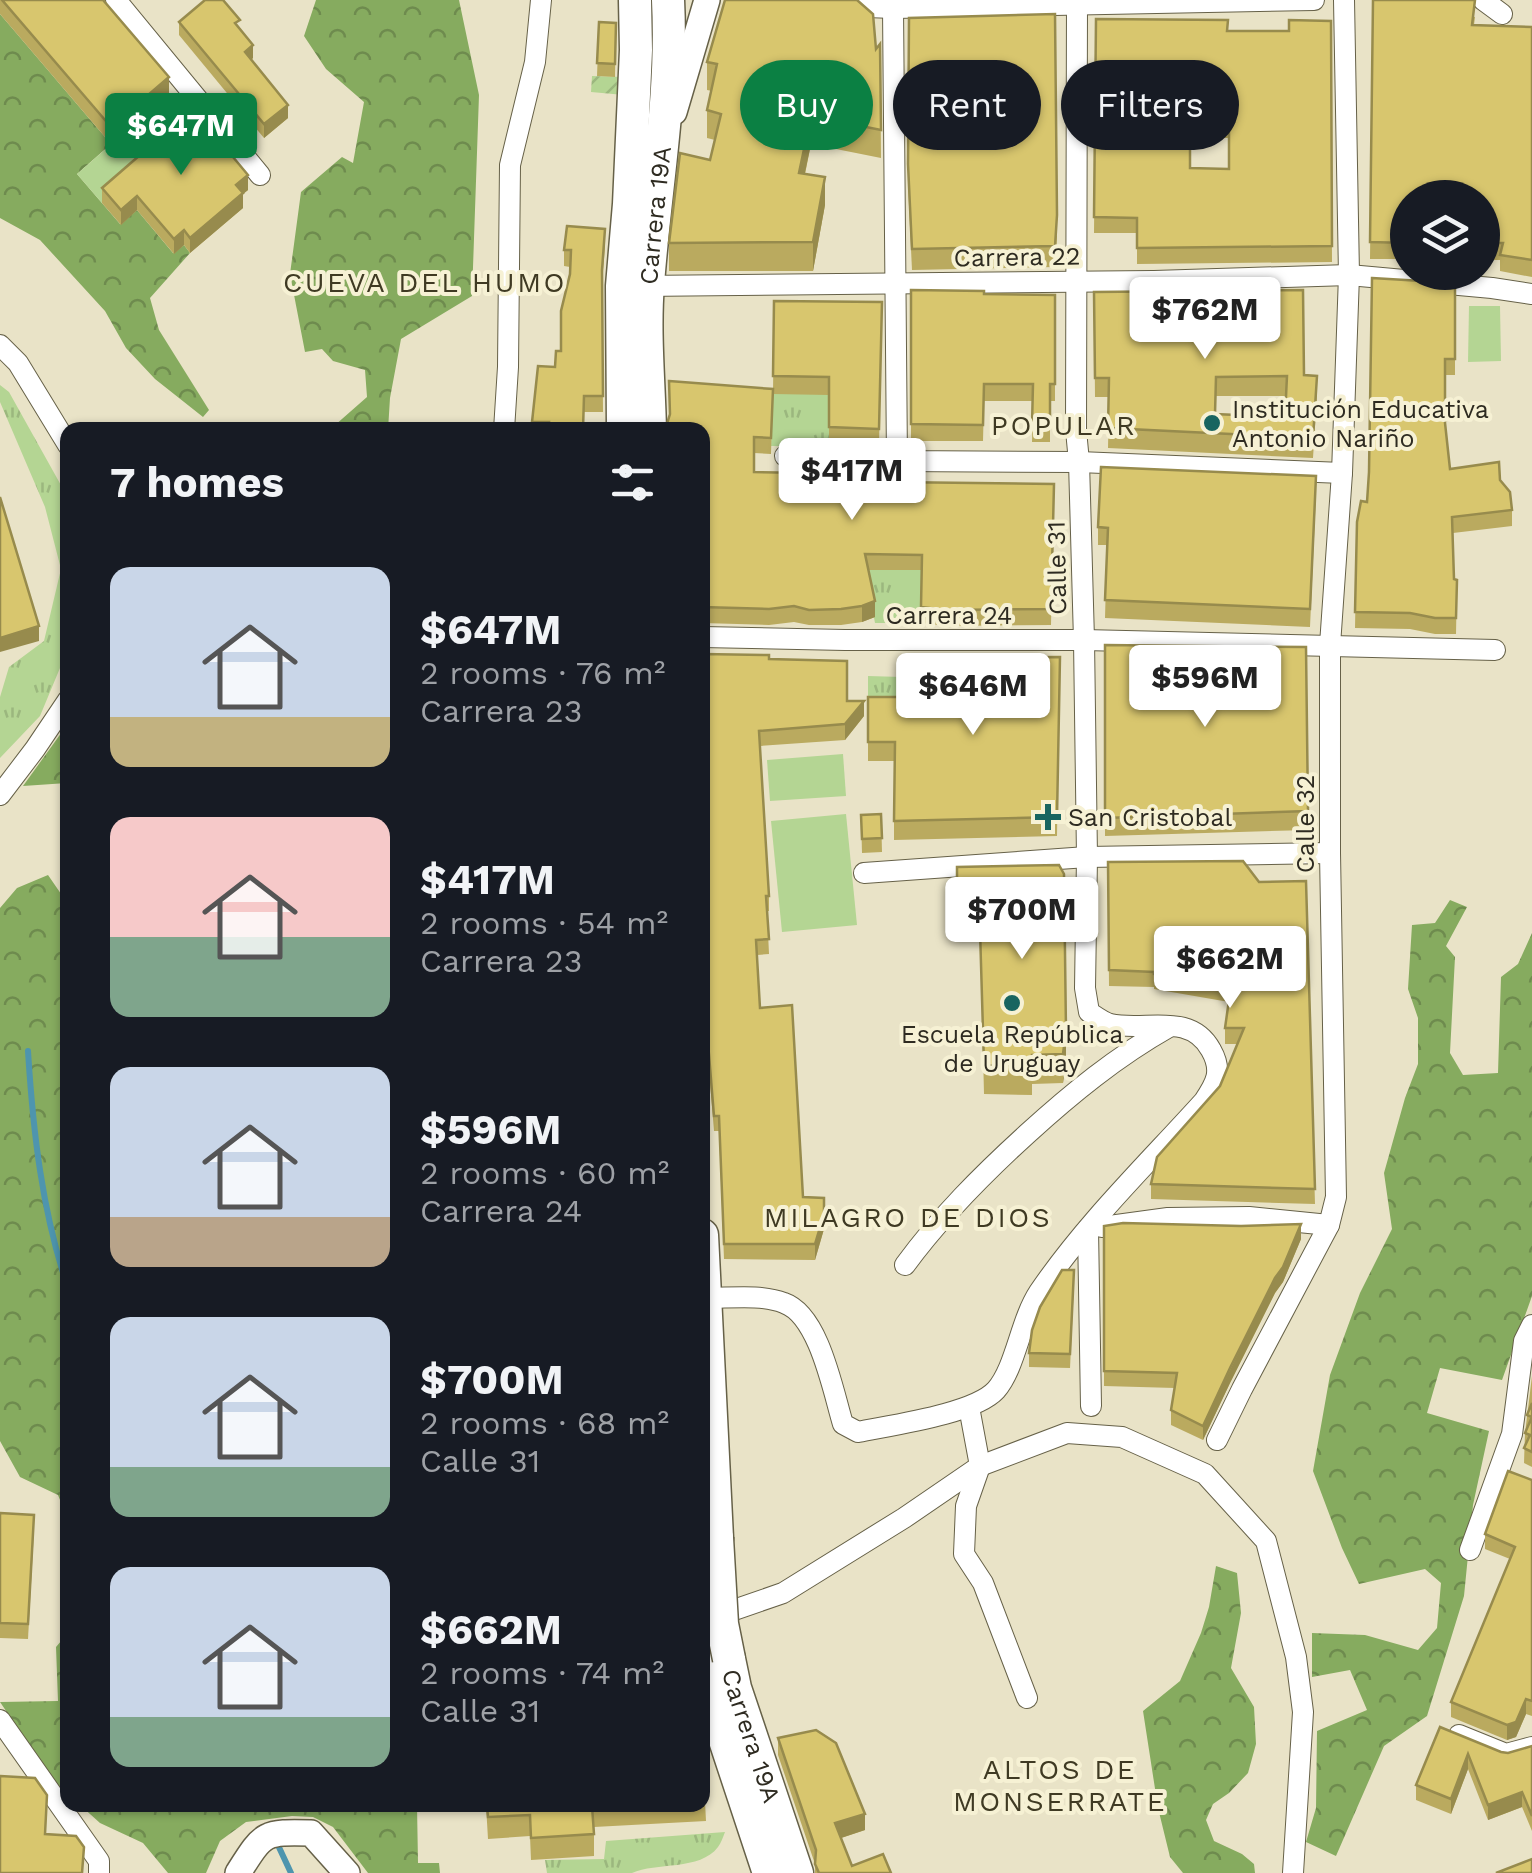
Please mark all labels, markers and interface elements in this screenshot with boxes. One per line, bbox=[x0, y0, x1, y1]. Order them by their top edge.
chip: Buy bbox=[740, 60, 873, 150]
chip: Rent bbox=[893, 60, 1041, 150]
chip: Filters bbox=[1061, 60, 1239, 150]
pin: $647M bbox=[111, 93, 251, 178]
text: $647M bbox=[127, 106, 235, 144]
street label: Carrera 19A bbox=[633, 145, 677, 286]
map controls bbox=[1390, 180, 1500, 290]
button: layers bbox=[1390, 180, 1500, 290]
street label: Carrera 22 bbox=[953, 241, 1081, 273]
district label: CUEVA DEL HUMO bbox=[283, 266, 567, 299]
pin: $762M bbox=[1135, 277, 1275, 362]
text: $762M bbox=[1151, 290, 1259, 328]
place label: Institución Educativa Antonio Nariño bbox=[1232, 395, 1489, 453]
district label: POPULAR bbox=[991, 409, 1137, 442]
marker: Institución Educativa Antonio Nariño bbox=[1201, 412, 1223, 434]
pin: $417M bbox=[782, 438, 922, 523]
text: $417M bbox=[801, 451, 903, 489]
icon: filters bbox=[605, 455, 660, 510]
text: 7 homes bbox=[110, 458, 284, 507]
street label: Calle 31 bbox=[1042, 521, 1072, 615]
street label: Carrera 24 bbox=[886, 601, 1012, 630]
text: $647M bbox=[420, 605, 562, 654]
icon: home bbox=[190, 607, 310, 727]
pin: $596M bbox=[1135, 645, 1275, 730]
pin: $646M bbox=[903, 653, 1043, 738]
text: 2 rooms · 76 m² bbox=[420, 654, 666, 692]
text: $596M bbox=[1151, 658, 1259, 696]
text: $646M bbox=[918, 666, 1028, 704]
text: Carrera 23 bbox=[420, 692, 582, 730]
street label: Calle 32 bbox=[1291, 775, 1320, 873]
place label: San Cristobal bbox=[1068, 803, 1232, 832]
marker: San Cristobal bbox=[1037, 806, 1059, 828]
text: $417M bbox=[420, 855, 555, 904]
icon: home bbox=[190, 857, 310, 977]
pin: $700M bbox=[952, 877, 1092, 962]
text: $700M bbox=[967, 890, 1077, 928]
text: 2 rooms · 54 m² bbox=[420, 904, 668, 942]
pin: $662M bbox=[1160, 926, 1300, 1011]
text: $662M bbox=[1176, 939, 1284, 977]
text: Carrera 23 bbox=[420, 942, 582, 980]
marker: Escuela República de Uruguay bbox=[1001, 992, 1023, 1014]
place label: Escuela República de Uruguay bbox=[901, 1020, 1123, 1078]
text: $596M bbox=[420, 1105, 561, 1154]
icon: home bbox=[190, 1107, 310, 1227]
text: 2 rooms · 60 m² bbox=[420, 1154, 669, 1192]
text: Carrera 24 bbox=[420, 1192, 582, 1230]
district label: MILAGRO DE DIOS bbox=[764, 1201, 1052, 1234]
text: $700M bbox=[420, 1355, 564, 1404]
icon: home bbox=[190, 1357, 310, 1477]
text: 2 rooms · 68 m² bbox=[420, 1404, 669, 1442]
text: Calle 31 bbox=[420, 1442, 540, 1480]
text: $662M bbox=[420, 1605, 562, 1654]
icon: home bbox=[190, 1607, 310, 1727]
text: 2 rooms · 74 m² bbox=[420, 1654, 664, 1692]
street label: Carrera 19A bbox=[717, 1666, 787, 1806]
text: Calle 31 bbox=[420, 1692, 540, 1730]
district label: ALTOS DE MONSERRATE bbox=[953, 1753, 1167, 1818]

